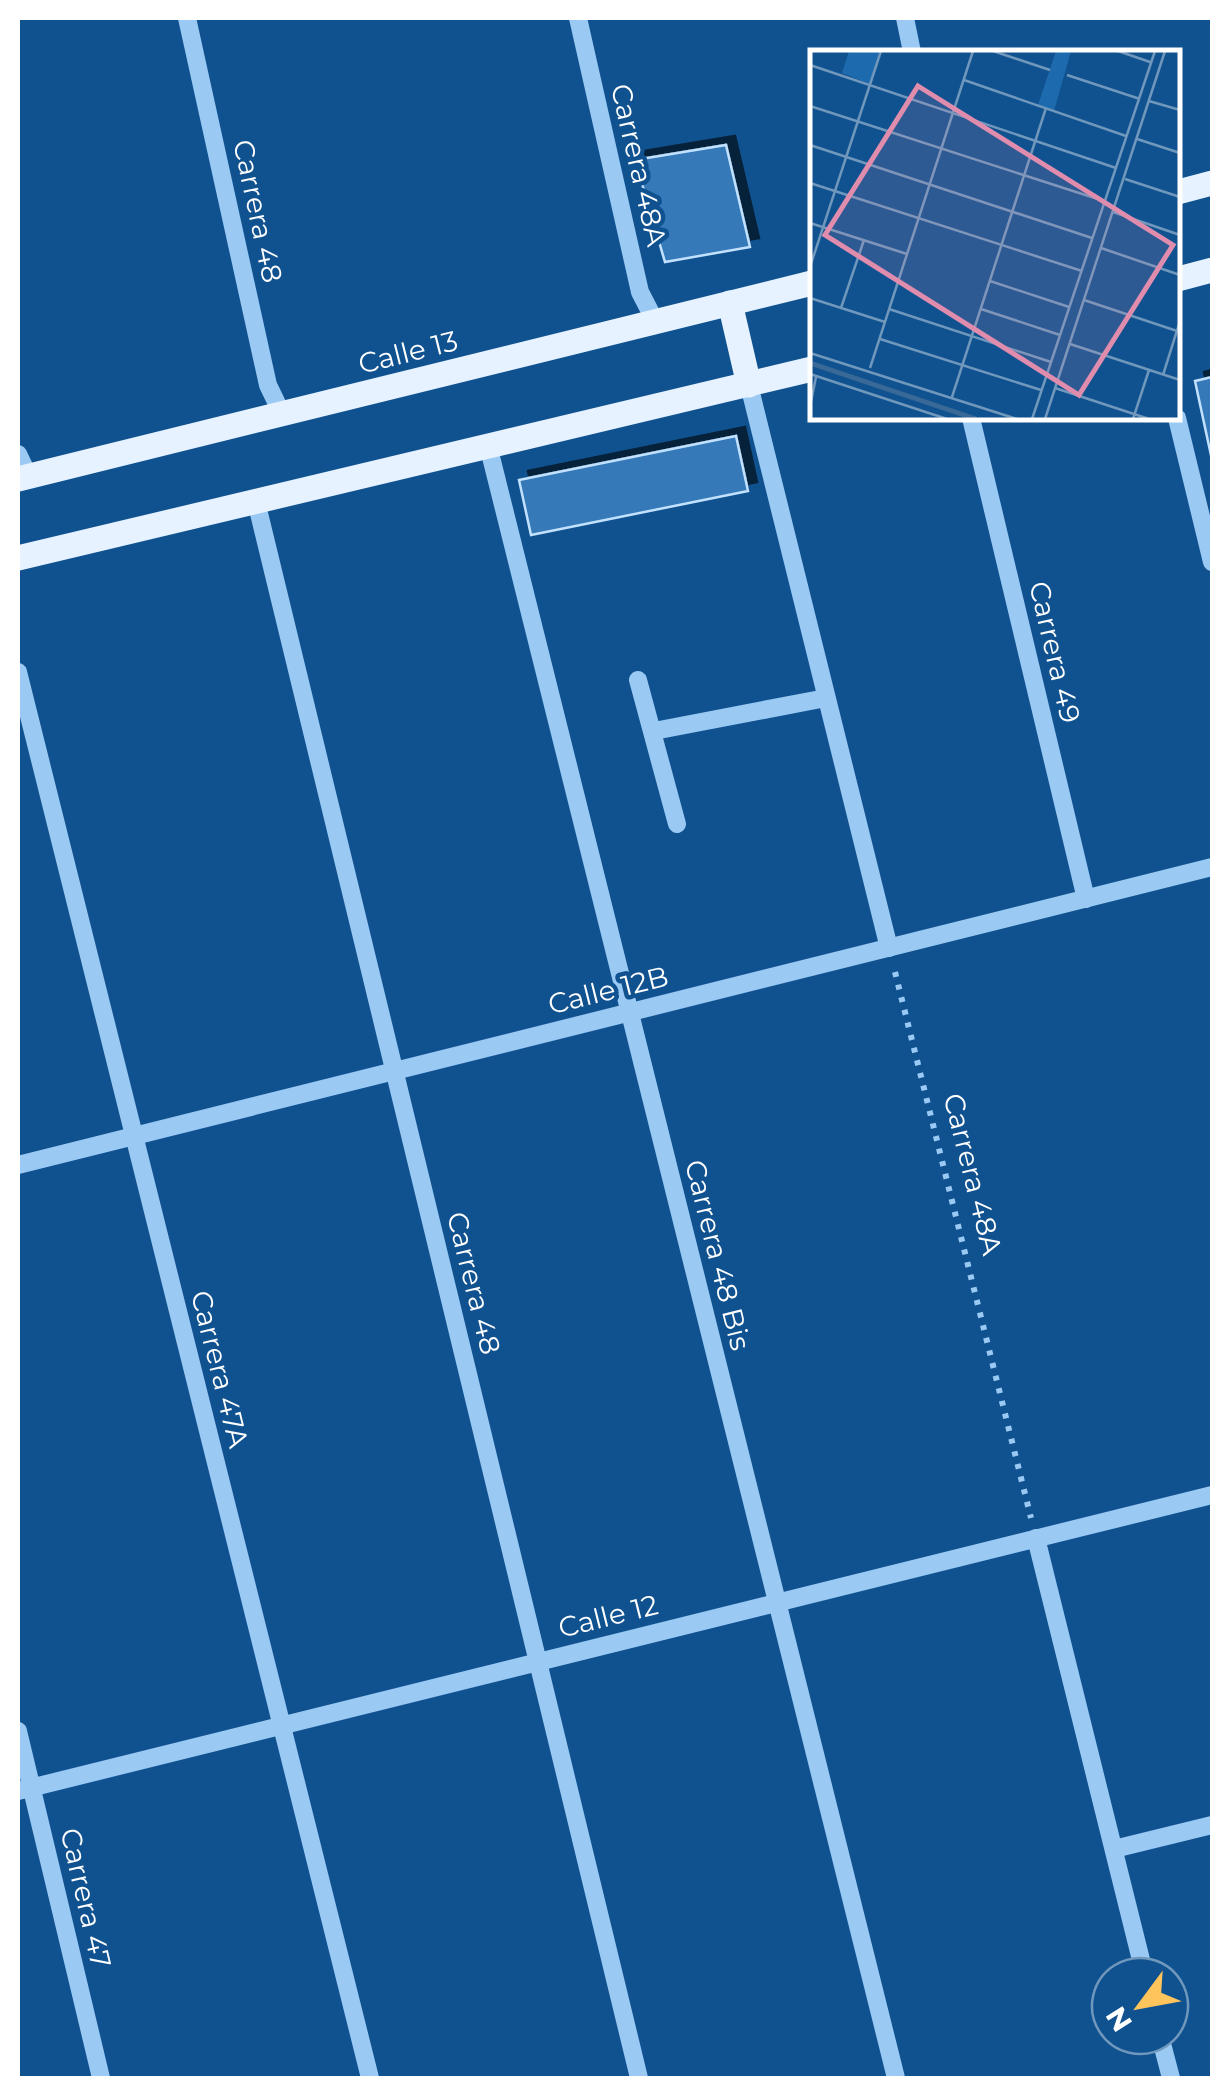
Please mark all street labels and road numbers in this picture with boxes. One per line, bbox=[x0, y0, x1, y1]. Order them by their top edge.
street label: Carrera 48A bbox=[604, 81, 674, 250]
street label: Carrera 48 bbox=[226, 136, 290, 286]
street label: Calle 13 bbox=[355, 323, 461, 381]
street label: Carrera 49 bbox=[1022, 578, 1088, 726]
street label: Calle 12B bbox=[544, 959, 672, 1021]
street label: Carrera 48A bbox=[936, 1090, 1010, 1259]
street label: Carrera 48 Bis bbox=[678, 1156, 758, 1354]
street label: Carrera 48 bbox=[440, 1208, 508, 1358]
street label: Carrera 47A bbox=[184, 1287, 256, 1452]
street label: Calle 12 bbox=[555, 1587, 661, 1645]
street label: Carrera 47 bbox=[53, 1825, 119, 1971]

